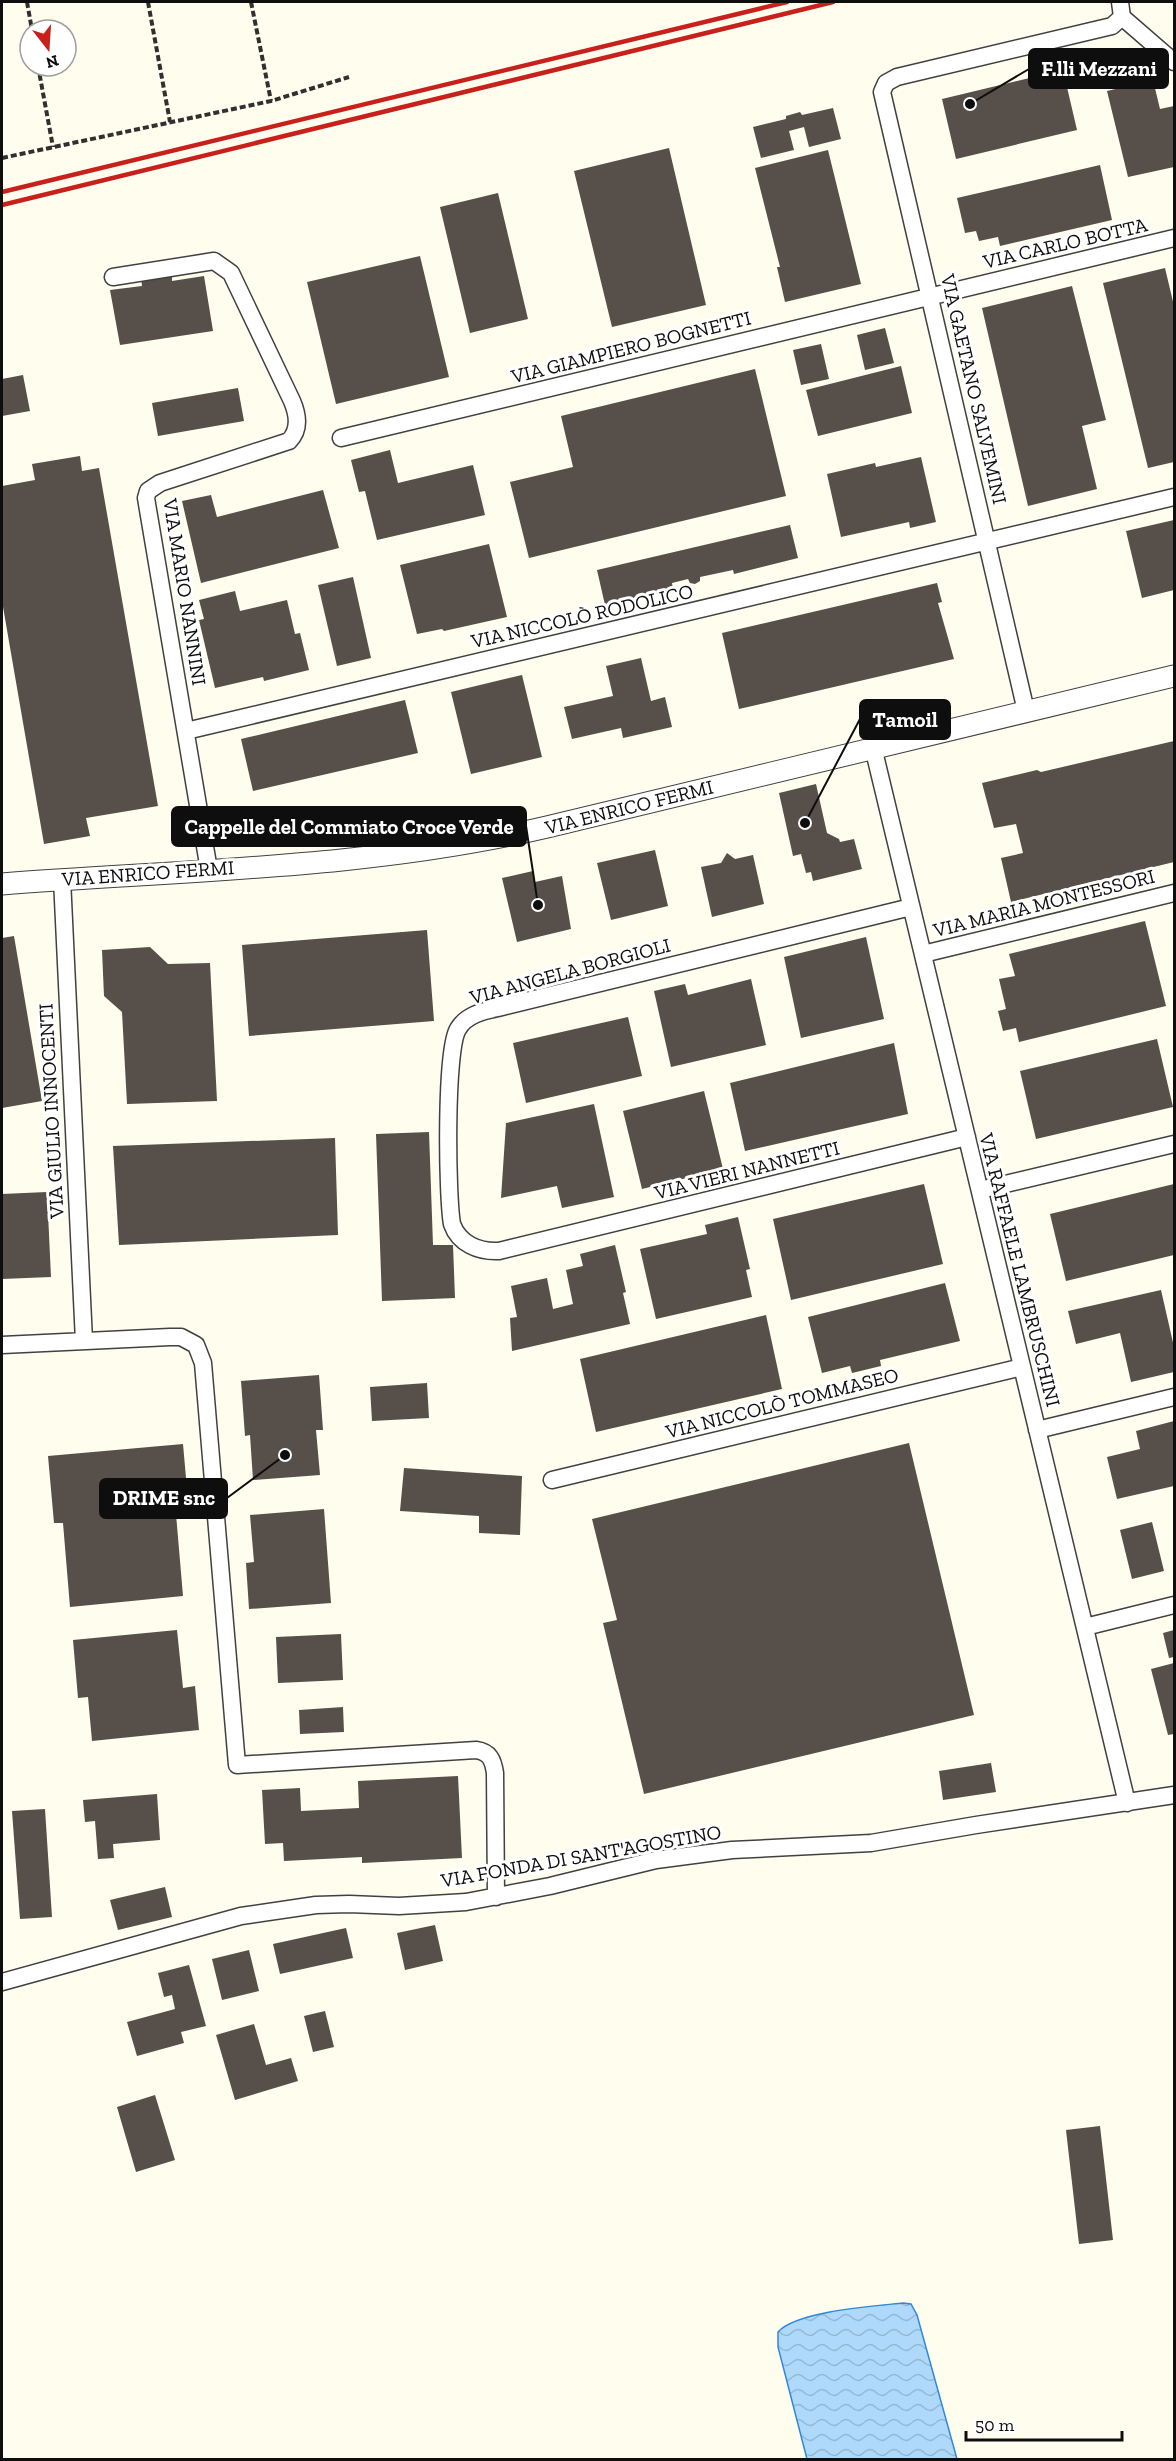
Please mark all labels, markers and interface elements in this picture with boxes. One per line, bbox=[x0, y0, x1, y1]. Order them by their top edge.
north arrow bbox=[18, 18, 78, 78]
callout: F.lli Mezzani bbox=[1029, 49, 1168, 88]
text: N bbox=[44, 51, 61, 73]
text: F.lli Mezzani bbox=[1041, 56, 1157, 81]
street label: VIA CARLO BOTTA bbox=[980, 212, 1150, 274]
street label: VIA GAETANO SALVEMINI bbox=[936, 271, 1012, 506]
street label: VIA GIAMPIERO BOGNETTI bbox=[508, 306, 753, 389]
street label: VIA MARIO NANNINI bbox=[158, 496, 212, 687]
street label: VIA NICCOLÒ RODOLICO bbox=[468, 579, 695, 653]
callout: Tamoil bbox=[860, 700, 950, 739]
text: Tamoil bbox=[872, 707, 938, 732]
street label: VIA ENRICO FERMI bbox=[541, 774, 716, 840]
callout: Cappelle del Commiato Croce Verde bbox=[172, 807, 526, 846]
text: Cappelle del Commiato Croce Verde bbox=[184, 814, 514, 839]
street label: VIA ENRICO FERMI bbox=[60, 855, 235, 891]
street label: VIA MARIA MONTESSORI bbox=[930, 864, 1157, 942]
street label: VIA ANGELA BORGIOLI bbox=[466, 933, 673, 1010]
street label: VIA GIULIO INNOCENTI bbox=[33, 1003, 69, 1220]
street label: VIA RAFFAELE LAMBRUSCHINI bbox=[974, 1130, 1066, 1409]
street label: VIA VIERI NANNETTI bbox=[651, 1135, 842, 1205]
street label: VIA NICCOLÒ TOMMASEO bbox=[662, 1362, 901, 1444]
callout: DRIME snc bbox=[100, 1479, 227, 1518]
text: DRIME snc bbox=[113, 1485, 215, 1510]
street label: VIA FONDA DI SANT'AGOSTINO bbox=[438, 1820, 723, 1893]
scale bar bbox=[966, 2404, 1122, 2442]
text: 50 m bbox=[975, 2414, 1015, 2436]

